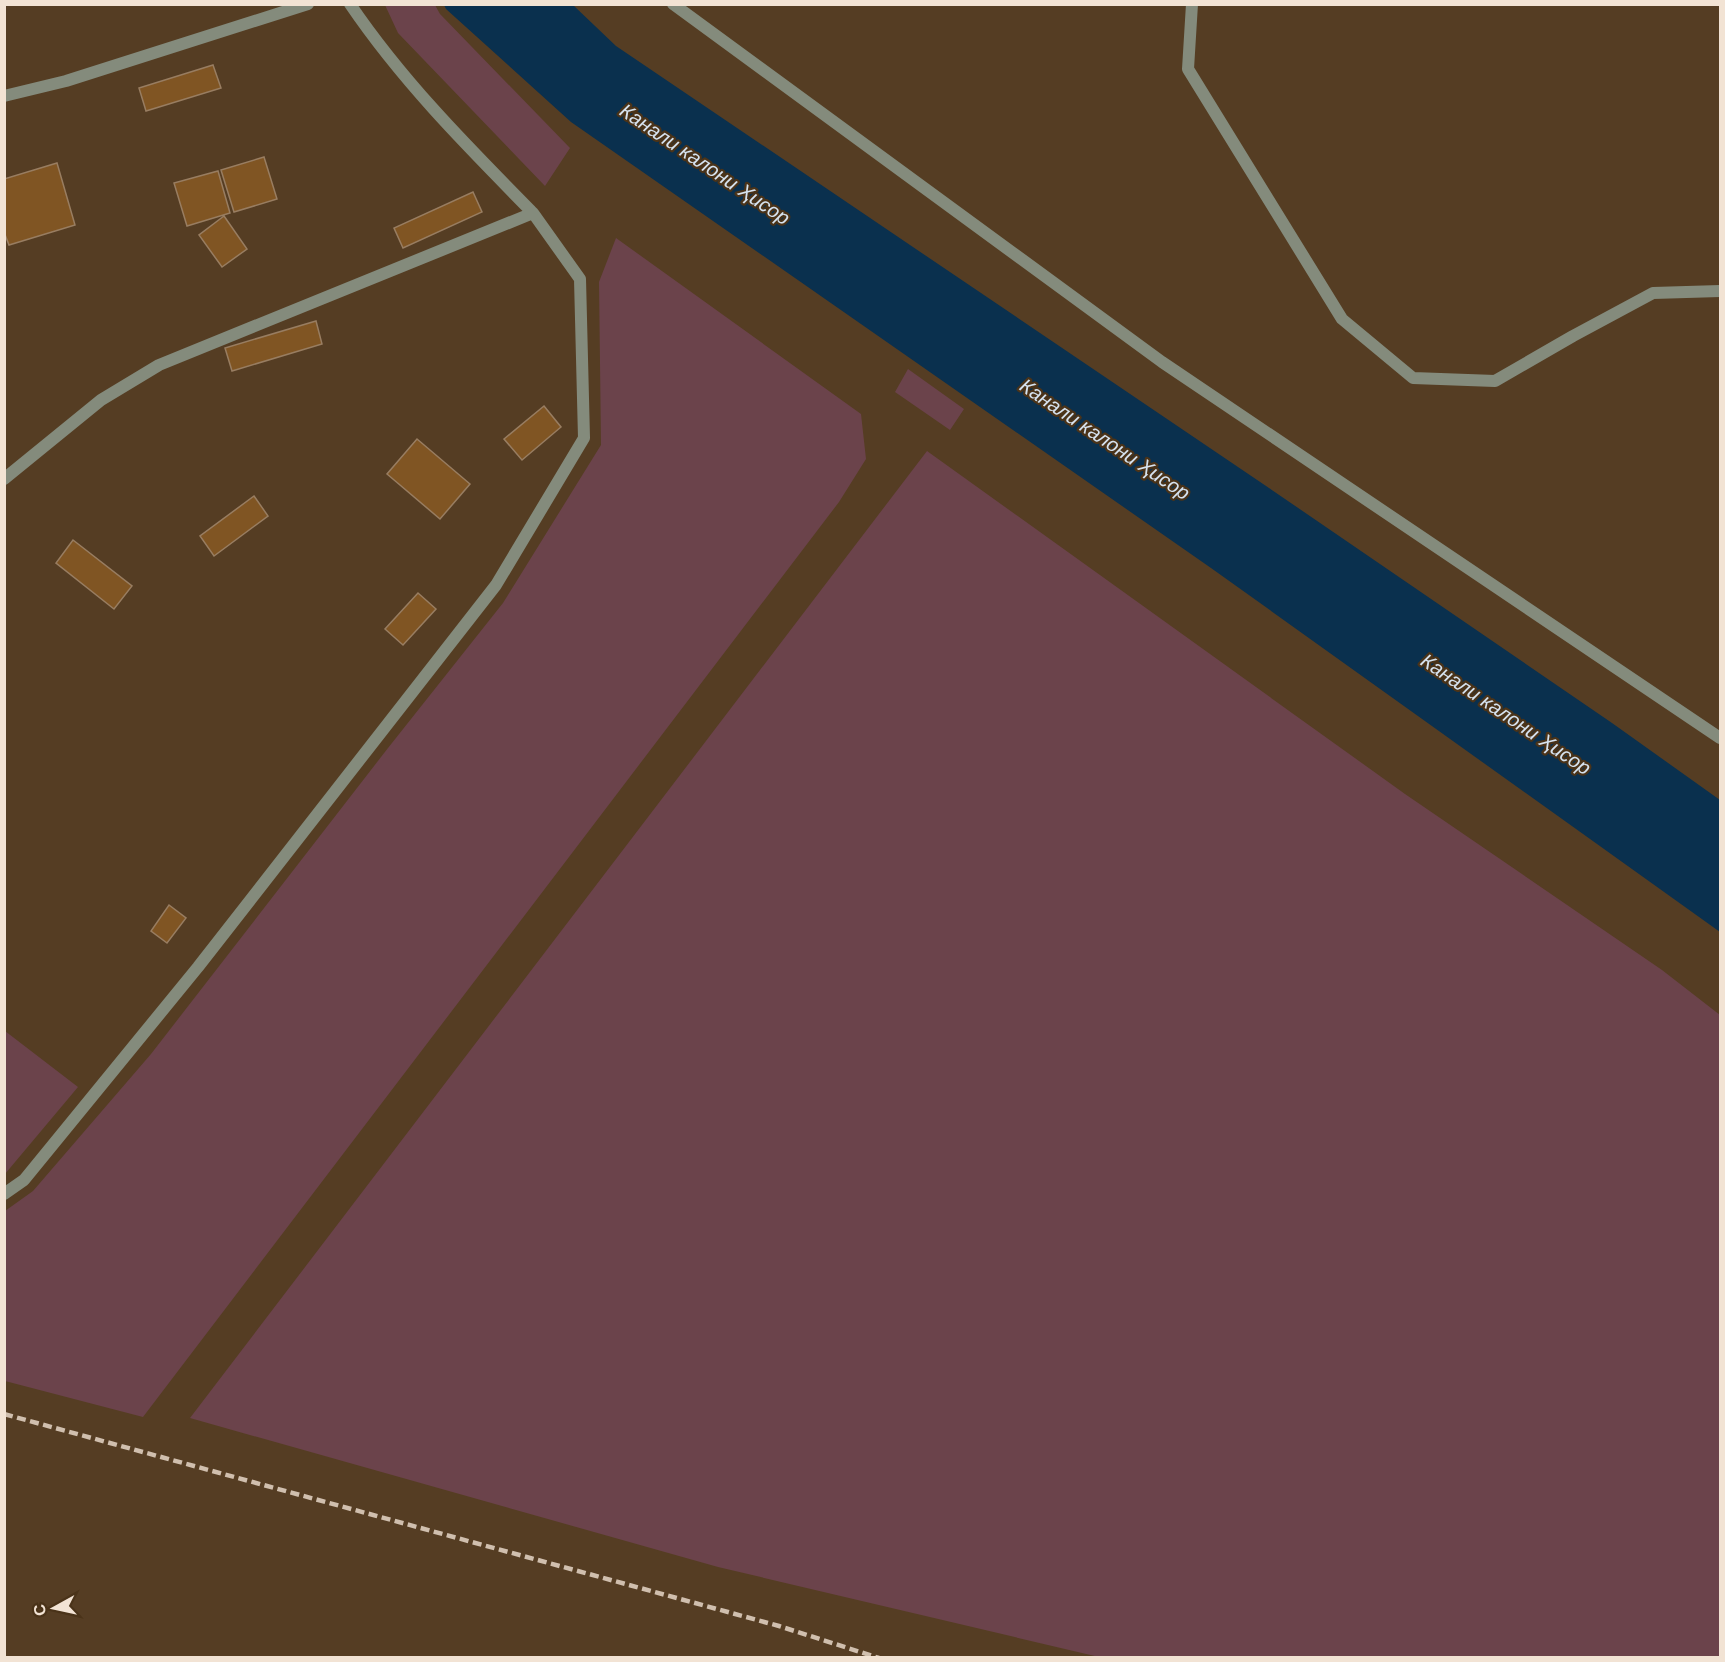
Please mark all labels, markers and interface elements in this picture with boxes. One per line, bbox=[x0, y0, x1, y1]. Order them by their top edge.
water label: Канали калони Ҳисор bbox=[616, 99, 794, 229]
water label: Канали калони Ҳисор bbox=[1016, 374, 1194, 504]
water label: Канали калони Ҳисор bbox=[1417, 649, 1595, 779]
north arrow bbox=[24, 1578, 84, 1638]
text: С bbox=[30, 1603, 49, 1617]

